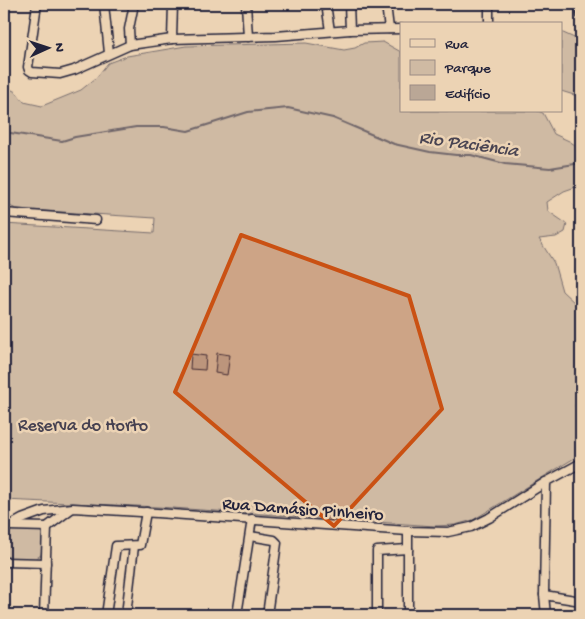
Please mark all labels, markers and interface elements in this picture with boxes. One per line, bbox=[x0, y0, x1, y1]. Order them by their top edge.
north arrow bbox=[22, 22, 72, 72]
legend bbox=[400, 22, 562, 112]
text: Rua bbox=[445, 36, 469, 54]
text: N bbox=[50, 42, 67, 52]
text: Parque bbox=[444, 60, 491, 78]
text: Edifício bbox=[445, 86, 491, 104]
water label: Rio Paciência bbox=[417, 127, 521, 164]
park label: Reserva do Horto bbox=[18, 416, 148, 437]
street label: Rua Damásio Pinheiro bbox=[221, 494, 384, 527]

